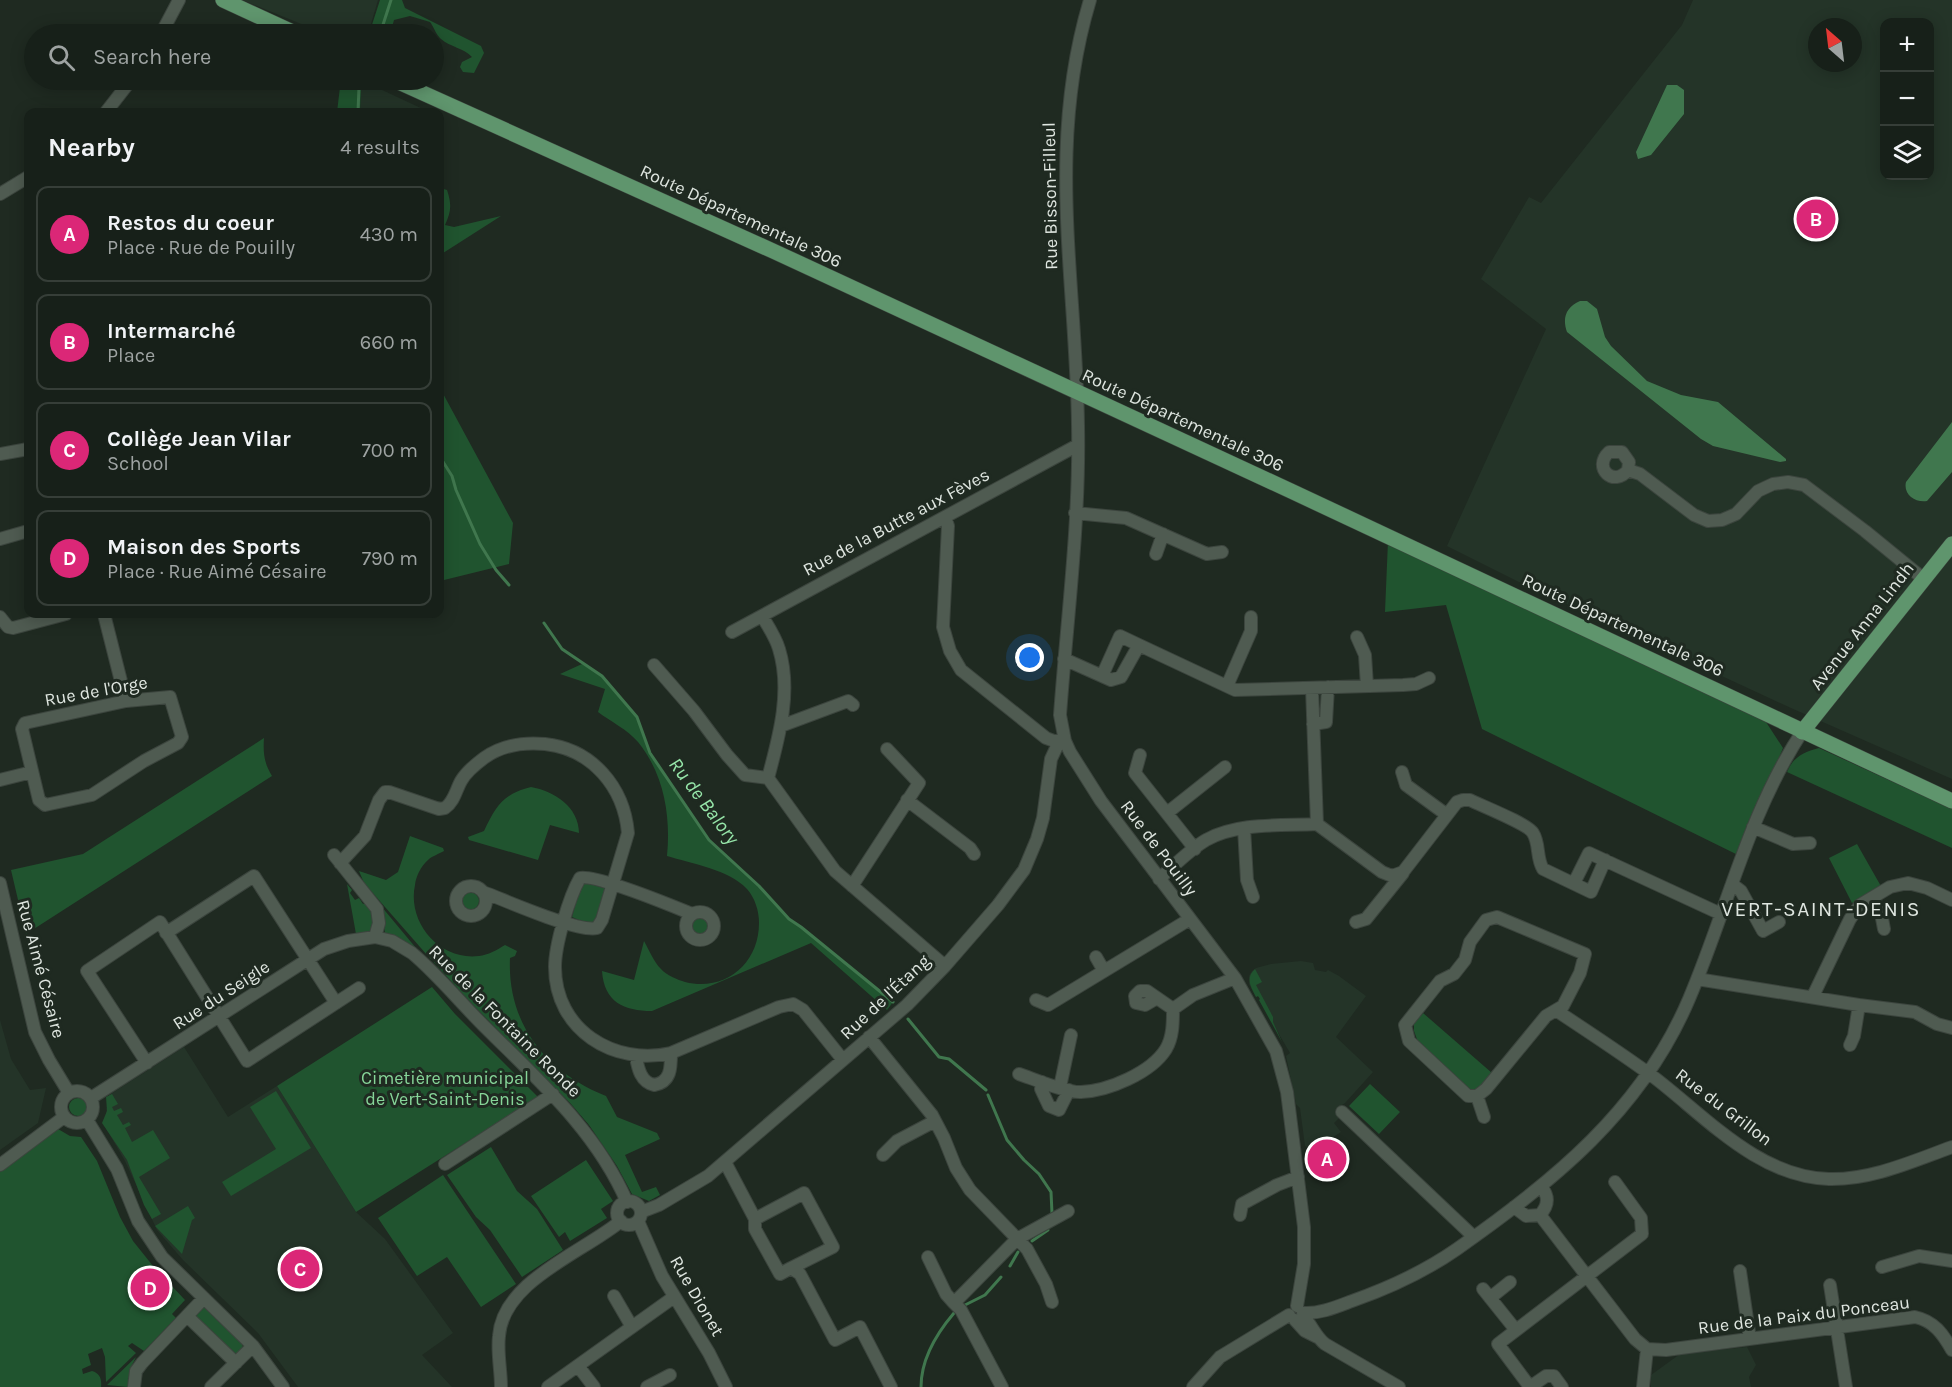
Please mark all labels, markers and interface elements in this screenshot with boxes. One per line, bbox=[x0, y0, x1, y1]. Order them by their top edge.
north arrow bbox=[1808, 18, 1862, 72]
map controls bbox=[1880, 18, 1934, 180]
button: + bbox=[1880, 18, 1934, 72]
search box bbox=[24, 24, 444, 90]
icon: search bbox=[45, 41, 78, 74]
text: Search here bbox=[93, 44, 211, 70]
button: − bbox=[1880, 72, 1934, 126]
street label: Rue Bisson-Filleul bbox=[1038, 122, 1062, 270]
button: layers bbox=[1880, 126, 1934, 180]
text: Nearby bbox=[48, 132, 135, 163]
text: 4 results bbox=[340, 136, 420, 159]
street label: Route Départementale 306 bbox=[637, 160, 845, 272]
pin: B bbox=[1796, 196, 1836, 242]
text: Restos du coeur bbox=[107, 210, 274, 236]
text: A bbox=[63, 223, 76, 246]
text: 430 m bbox=[360, 223, 418, 246]
text: Place · Rue de Pouilly bbox=[107, 236, 295, 259]
text: Intermarché bbox=[107, 318, 236, 344]
text: B bbox=[63, 331, 76, 354]
text: 660 m bbox=[360, 331, 418, 354]
text: Place bbox=[107, 344, 155, 367]
street label: Route Départementale 306 bbox=[1079, 364, 1287, 476]
text: Collège Jean Vilar bbox=[107, 426, 291, 452]
text: C bbox=[63, 439, 76, 462]
text: 700 m bbox=[361, 439, 418, 462]
text: School bbox=[107, 452, 169, 475]
street label: Rue de la Butte aux Fèves bbox=[799, 463, 993, 581]
text: Maison des Sports bbox=[107, 534, 301, 560]
text: D bbox=[63, 547, 76, 570]
text: 790 m bbox=[362, 547, 418, 570]
street label: Avenue Anna Lindh bbox=[1805, 558, 1919, 694]
text: Place · Rue Aimé Césaire bbox=[107, 560, 326, 583]
street label: Route Départementale 306 bbox=[1519, 569, 1727, 681]
your location bbox=[1015, 643, 1044, 672]
street label: Rue de l'Orge bbox=[43, 671, 149, 711]
water label: Ru de Balory bbox=[664, 753, 745, 850]
street label: Rue de Pouilly bbox=[1116, 796, 1203, 901]
street label: Rue Aimé Césaire bbox=[12, 897, 70, 1041]
district label: VERT-SAINT-DENIS bbox=[1721, 897, 1921, 921]
street label: Rue de la Fontaine Ronde bbox=[424, 940, 586, 1102]
street label: Rue de l'Étang bbox=[835, 949, 935, 1044]
street label: Rue du Seigle bbox=[168, 955, 274, 1035]
street label: Rue du Grillon bbox=[1671, 1063, 1777, 1151]
park label: Cimetière municipal de Vert-Saint-Denis bbox=[361, 1067, 529, 1110]
pin: A bbox=[1308, 1136, 1346, 1182]
pin: C bbox=[280, 1246, 320, 1292]
street label: Rue Dionet bbox=[665, 1252, 729, 1340]
pin: D bbox=[130, 1266, 170, 1310]
street label: Rue de la Paix du Ponceau bbox=[1697, 1291, 1911, 1339]

